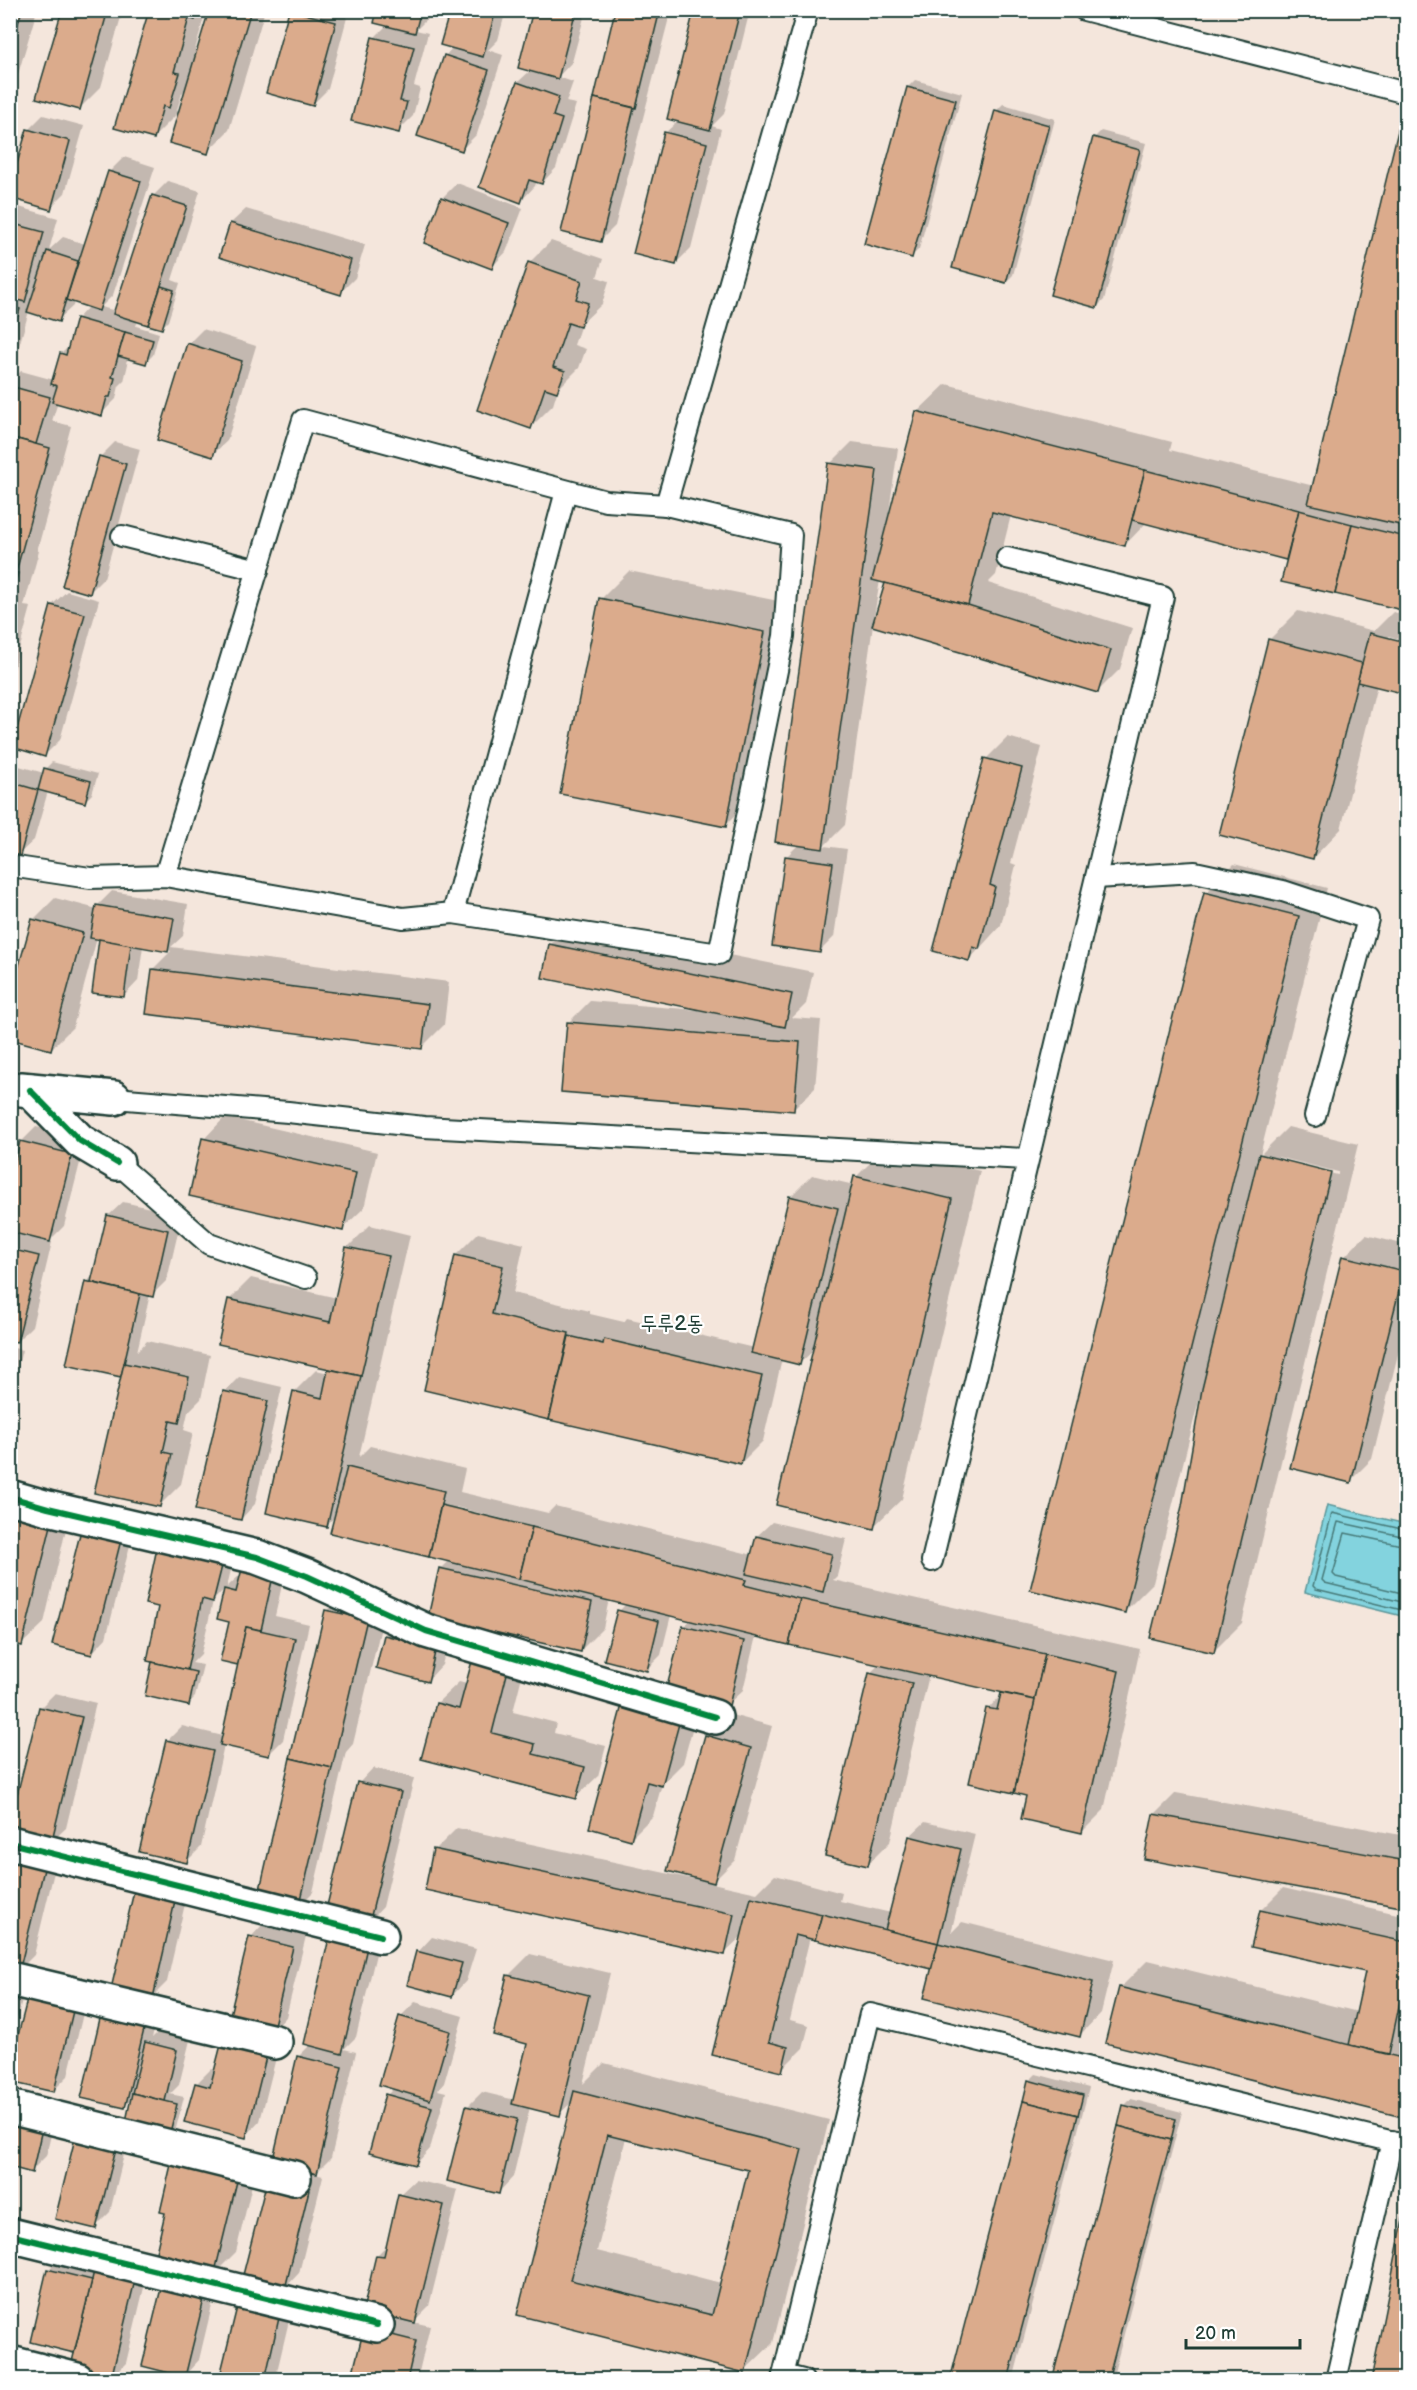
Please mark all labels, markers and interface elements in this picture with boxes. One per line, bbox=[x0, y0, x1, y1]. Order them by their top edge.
district label: 두루2동 bbox=[640, 1311, 704, 1336]
scale bar bbox=[1186, 2312, 1300, 2350]
text: 20 m bbox=[1195, 2323, 1236, 2344]

